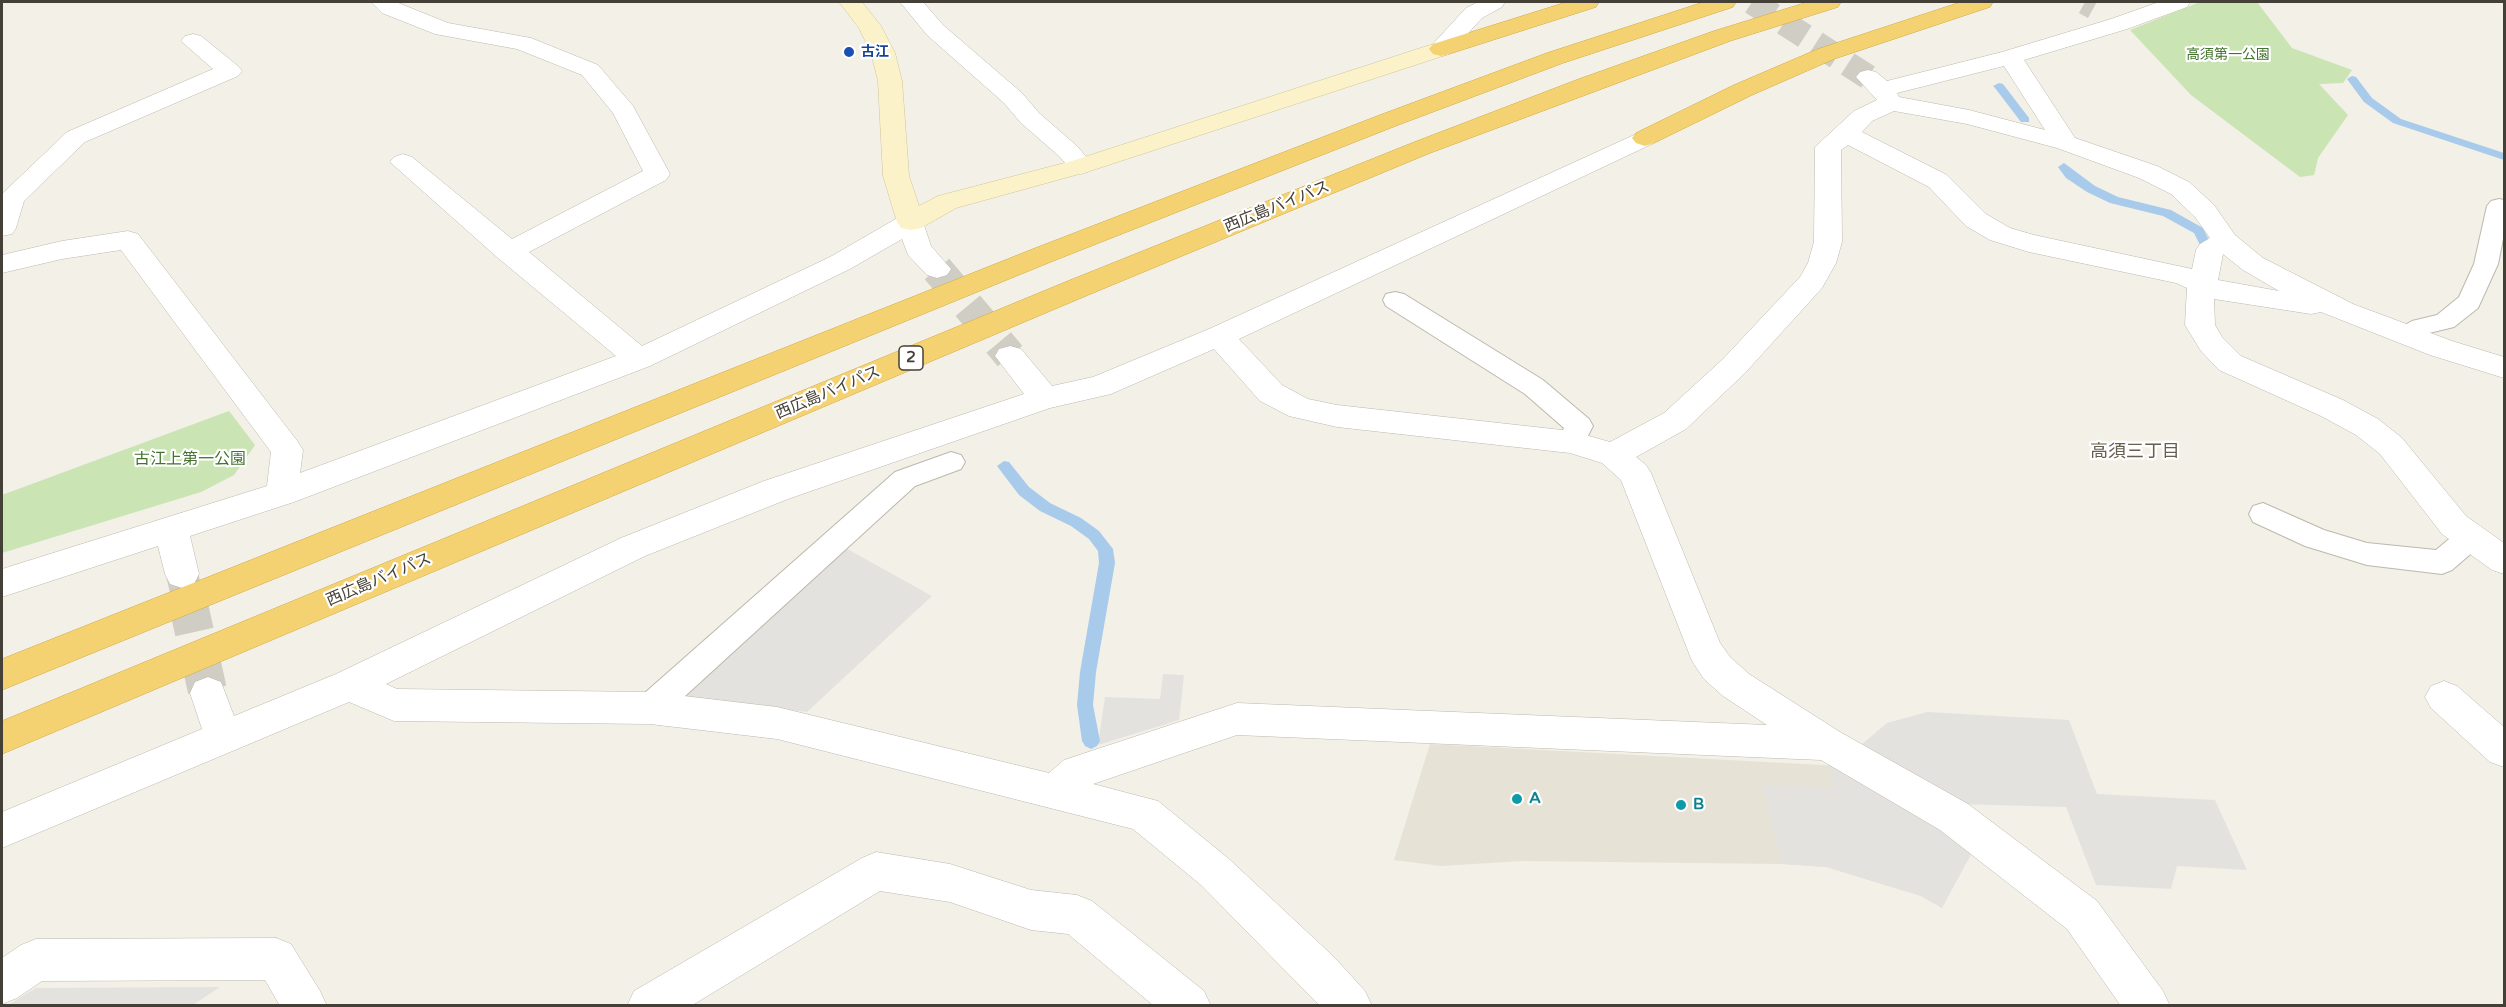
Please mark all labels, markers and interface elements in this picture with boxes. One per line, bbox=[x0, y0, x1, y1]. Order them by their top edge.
place label: 古江 bbox=[861, 44, 889, 60]
marker: 古江 bbox=[842, 45, 856, 59]
park label: 高須第一公園 bbox=[2186, 47, 2270, 63]
street label: 西広島バイパス bbox=[1221, 177, 1333, 237]
road number: 2 bbox=[899, 346, 923, 370]
street label: 西広島バイパス bbox=[773, 362, 883, 424]
district label: 高須三丁目 bbox=[2090, 441, 2180, 463]
park label: 古江上第一公園 bbox=[134, 450, 246, 470]
street label: 西広島バイパス bbox=[324, 549, 434, 611]
place label: A bbox=[1529, 789, 1541, 809]
marker: A bbox=[1510, 792, 1524, 806]
place label: B bbox=[1693, 795, 1704, 815]
marker: B bbox=[1674, 798, 1688, 812]

